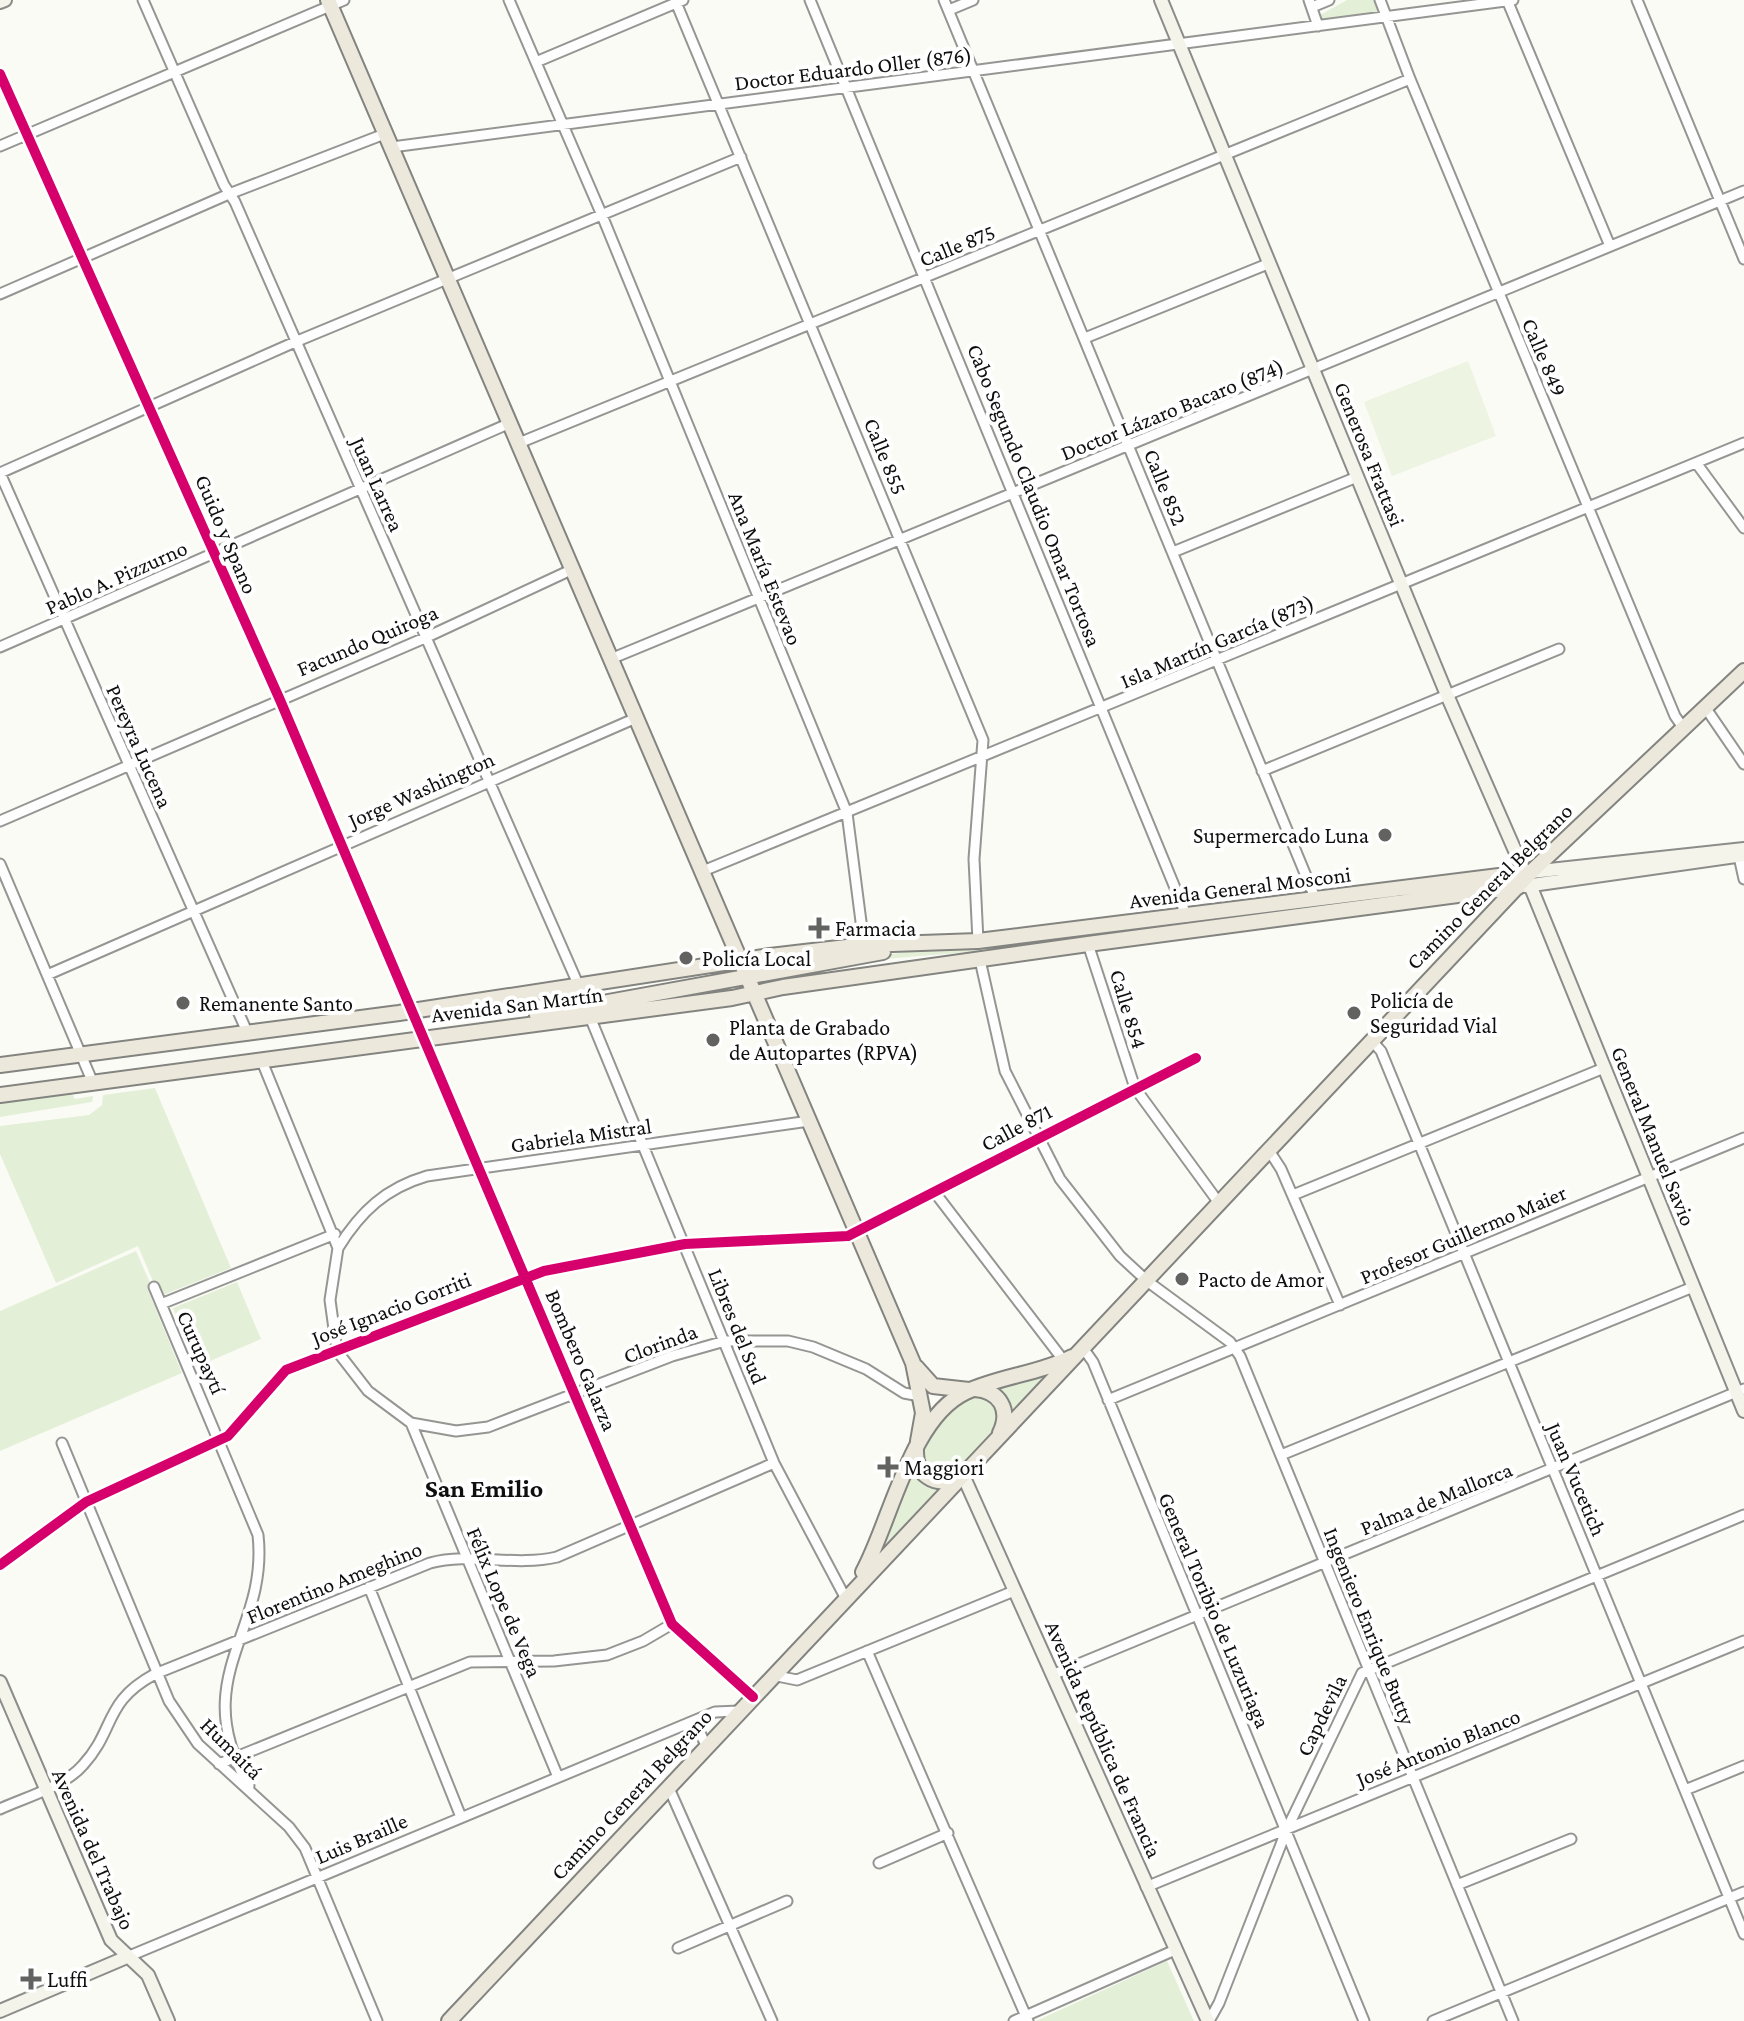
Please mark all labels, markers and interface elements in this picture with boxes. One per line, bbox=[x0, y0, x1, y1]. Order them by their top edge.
street label: Doctor Eduardo Oller (876) bbox=[733, 42, 973, 96]
street label: Calle 875 bbox=[916, 219, 999, 272]
street label: Calle 849 bbox=[1517, 314, 1572, 400]
street label: Cabo Segundo Claudio Omar Tortosa bbox=[962, 340, 1107, 650]
street label: Doctor Lázaro Bacaro (874) bbox=[1057, 353, 1288, 467]
street label: Generosa Frattasi bbox=[1329, 378, 1410, 530]
street label: Calle 855 bbox=[859, 414, 912, 498]
street label: Juan Larrea bbox=[345, 431, 409, 535]
street label: Calle 852 bbox=[1139, 445, 1192, 529]
street label: Guido y Spano bbox=[190, 471, 263, 598]
street label: Ana María Estevao bbox=[723, 488, 808, 649]
street label: Pablo A. Pizzurno bbox=[41, 535, 191, 620]
street label: Isla Martín García (873) bbox=[1117, 589, 1318, 694]
street label: Facundo Quiroga bbox=[293, 599, 442, 681]
street label: Pereyra Lucena bbox=[101, 681, 178, 812]
street label: Jorge Washington bbox=[343, 746, 498, 834]
street label: Camino General Belgrano bbox=[1401, 798, 1578, 975]
place label: Supermercado Luna bbox=[1193, 823, 1369, 848]
marker: Supermercado Luna bbox=[1376, 826, 1394, 844]
street label: Avenida General Mosconi bbox=[1128, 861, 1352, 913]
place label: Farmacia bbox=[835, 916, 916, 941]
marker: Farmacia bbox=[810, 919, 828, 937]
place label: Policía Local bbox=[702, 946, 811, 971]
marker: Policía Local bbox=[677, 949, 695, 967]
street label: Calle 854 bbox=[1105, 966, 1152, 1052]
street label: Avenida San Martín bbox=[430, 982, 604, 1027]
place label: Policía de Seguridad Vial bbox=[1370, 988, 1497, 1038]
place label: Remanente Santo bbox=[199, 991, 353, 1016]
marker: Remanente Santo bbox=[174, 994, 192, 1012]
marker: Policía de Seguridad Vial bbox=[1345, 1004, 1363, 1022]
place label: Planta de Grabado de Autopartes (RPVA) bbox=[729, 1015, 918, 1066]
marker: Planta de Grabado de Autopartes (RPVA) bbox=[704, 1031, 722, 1049]
street label: General Manuel Savio bbox=[1606, 1043, 1701, 1230]
street label: Calle 871 bbox=[976, 1098, 1056, 1156]
street label: Gabriela Mistral bbox=[509, 1113, 653, 1158]
street label: Profesor Guillermo Maier bbox=[1356, 1180, 1570, 1289]
street label: Libres del Sud bbox=[703, 1265, 772, 1388]
street label: José Ignacio Gorriti bbox=[306, 1267, 474, 1351]
place label: Pacto de Amor bbox=[1198, 1267, 1325, 1292]
marker: Pacto de Amor bbox=[1173, 1270, 1191, 1288]
street label: Bombero Galarza bbox=[540, 1286, 623, 1435]
street label: Curupaytí bbox=[172, 1307, 232, 1399]
street label: Clorinda bbox=[620, 1319, 701, 1368]
street label: Juan Vucetich bbox=[1541, 1417, 1612, 1540]
place label: Maggiori bbox=[904, 1455, 984, 1480]
street label: Palma de Mallorca bbox=[1357, 1457, 1516, 1540]
marker: Maggiori bbox=[879, 1458, 897, 1476]
district label: San Emilio bbox=[425, 1474, 543, 1503]
street label: General Toribio de Luzuriaga bbox=[1153, 1489, 1276, 1732]
street label: Félix Lope de Vega bbox=[462, 1523, 547, 1681]
street label: Ingeniero Enrique Butty bbox=[1318, 1524, 1421, 1729]
street label: Florentino Ameghino bbox=[243, 1536, 426, 1629]
street label: Avenida República de Francia bbox=[1040, 1617, 1167, 1862]
street label: Capdevila bbox=[1291, 1670, 1352, 1760]
street label: José Antonio Blanco bbox=[1351, 1703, 1524, 1793]
street label: Camino General Belgrano bbox=[546, 1704, 717, 1885]
street label: Humaitá bbox=[196, 1712, 268, 1784]
street label: Avenida del Trabajo bbox=[47, 1765, 140, 1934]
street label: Luis Braille bbox=[311, 1808, 411, 1869]
place label: Luffi bbox=[47, 1967, 88, 1992]
marker: Luffi bbox=[22, 1970, 40, 1988]

